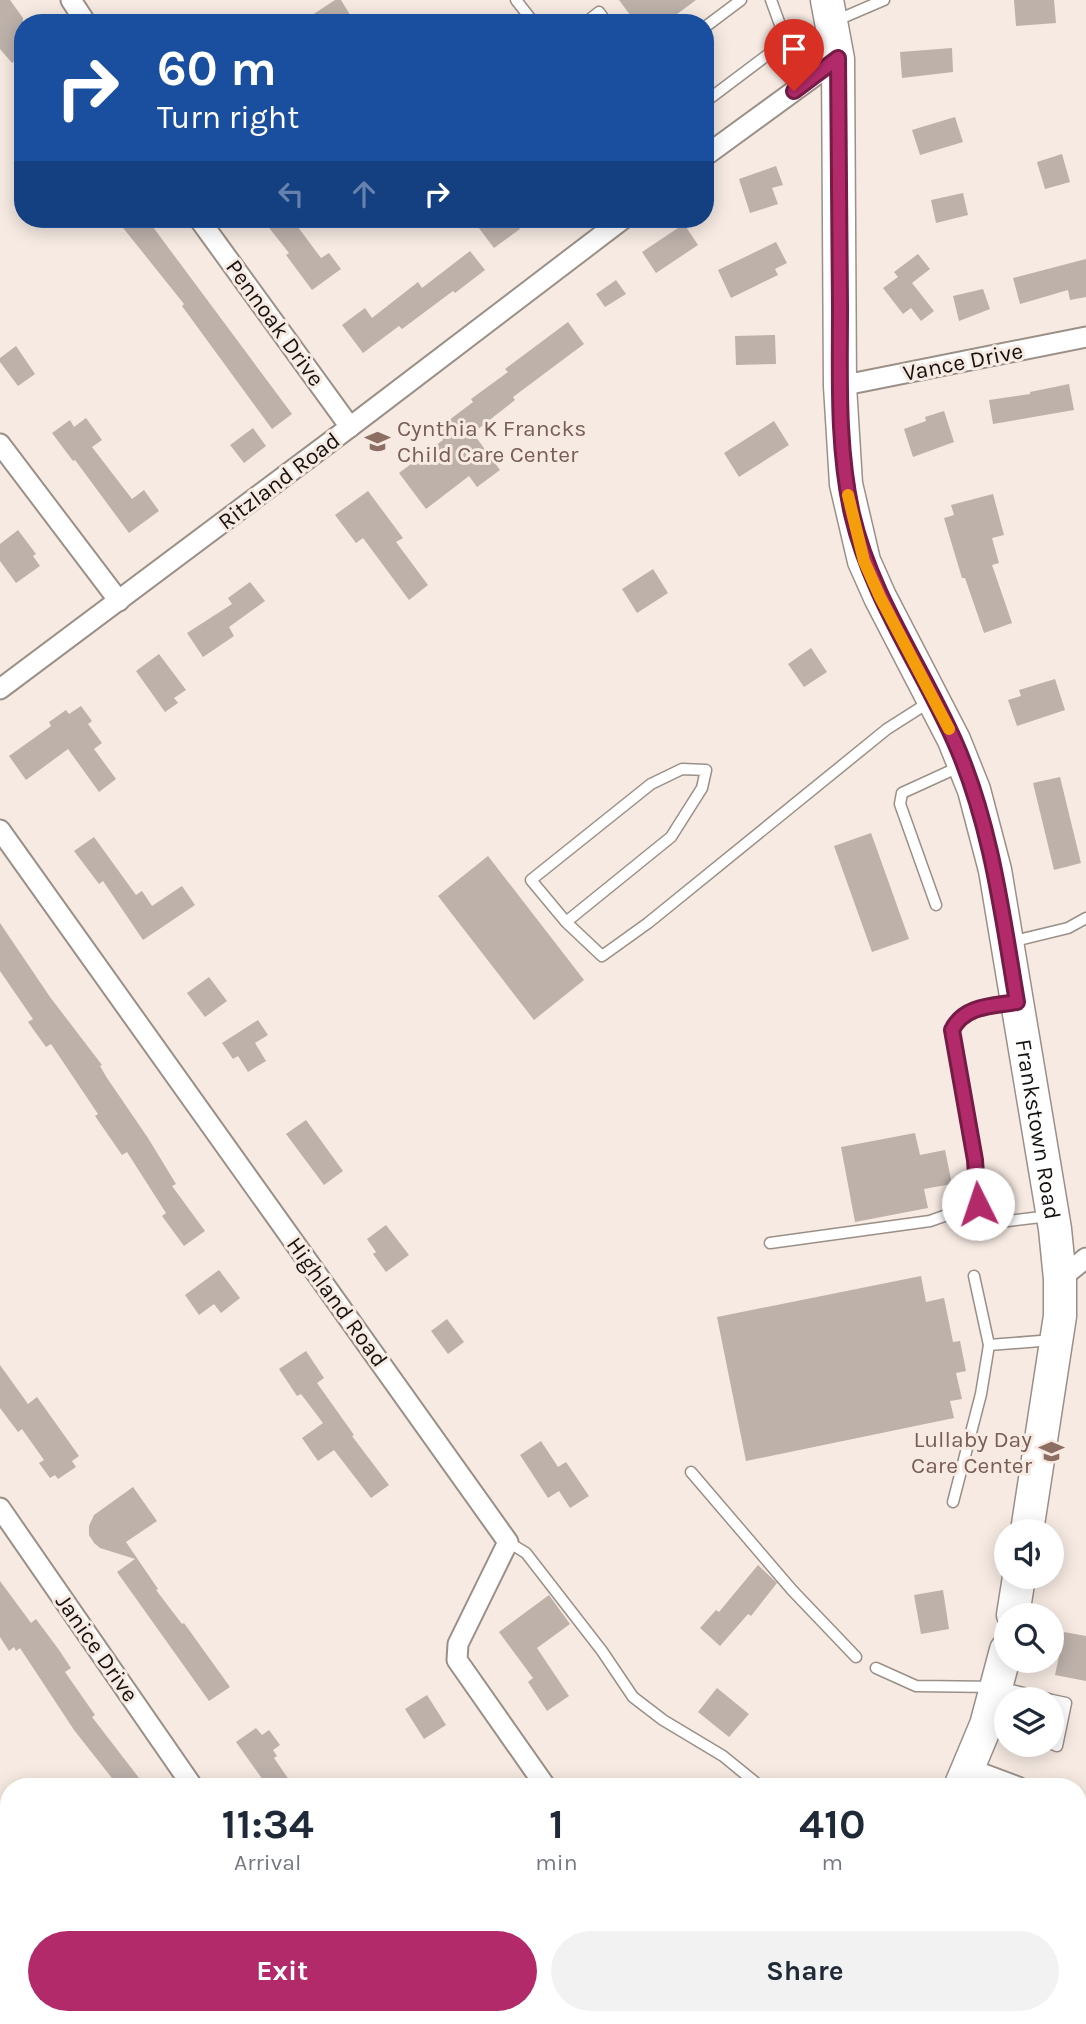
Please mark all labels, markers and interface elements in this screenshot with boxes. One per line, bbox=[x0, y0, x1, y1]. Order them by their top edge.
pin bbox=[764, 19, 824, 91]
icon: arrive bbox=[775, 30, 813, 68]
text: 60 m bbox=[157, 40, 277, 97]
icon: right bbox=[42, 42, 133, 133]
text: Turn right bbox=[157, 99, 299, 136]
icon: left bbox=[272, 175, 310, 213]
icon: ahead bbox=[345, 175, 383, 213]
icon: right bbox=[418, 175, 456, 213]
street label: Pennoak Drive bbox=[220, 255, 330, 391]
street label: Vance Drive bbox=[901, 337, 1025, 387]
place label: Cynthia K Francks Child Care Center bbox=[397, 415, 586, 468]
street label: Ritzland Road bbox=[213, 426, 345, 536]
school or university icon: Cynthia K Francks Child Care Center bbox=[363, 427, 391, 455]
street label: Frankstown Road bbox=[1010, 1037, 1067, 1221]
position arrow bbox=[941, 1167, 1015, 1241]
street label: Highland Road bbox=[281, 1232, 393, 1372]
place label: Lullaby Day Care Center bbox=[911, 1426, 1033, 1479]
school or university icon: Lullaby Day Care Center bbox=[1038, 1438, 1066, 1466]
map controls bbox=[994, 1519, 1064, 1757]
button: sound bbox=[994, 1519, 1064, 1589]
street label: Janice Drive bbox=[50, 1589, 144, 1707]
button: search bbox=[994, 1603, 1064, 1673]
button: layers bbox=[994, 1687, 1064, 1757]
text: 11:34 bbox=[221, 1799, 314, 1849]
text: 1 bbox=[549, 1799, 564, 1849]
text: 410 bbox=[799, 1799, 866, 1849]
text: Arrival bbox=[234, 1849, 301, 1876]
text: min bbox=[535, 1849, 578, 1876]
text: m bbox=[822, 1849, 843, 1876]
button: Exit bbox=[28, 1931, 537, 2011]
button: Share bbox=[551, 1931, 1059, 2011]

